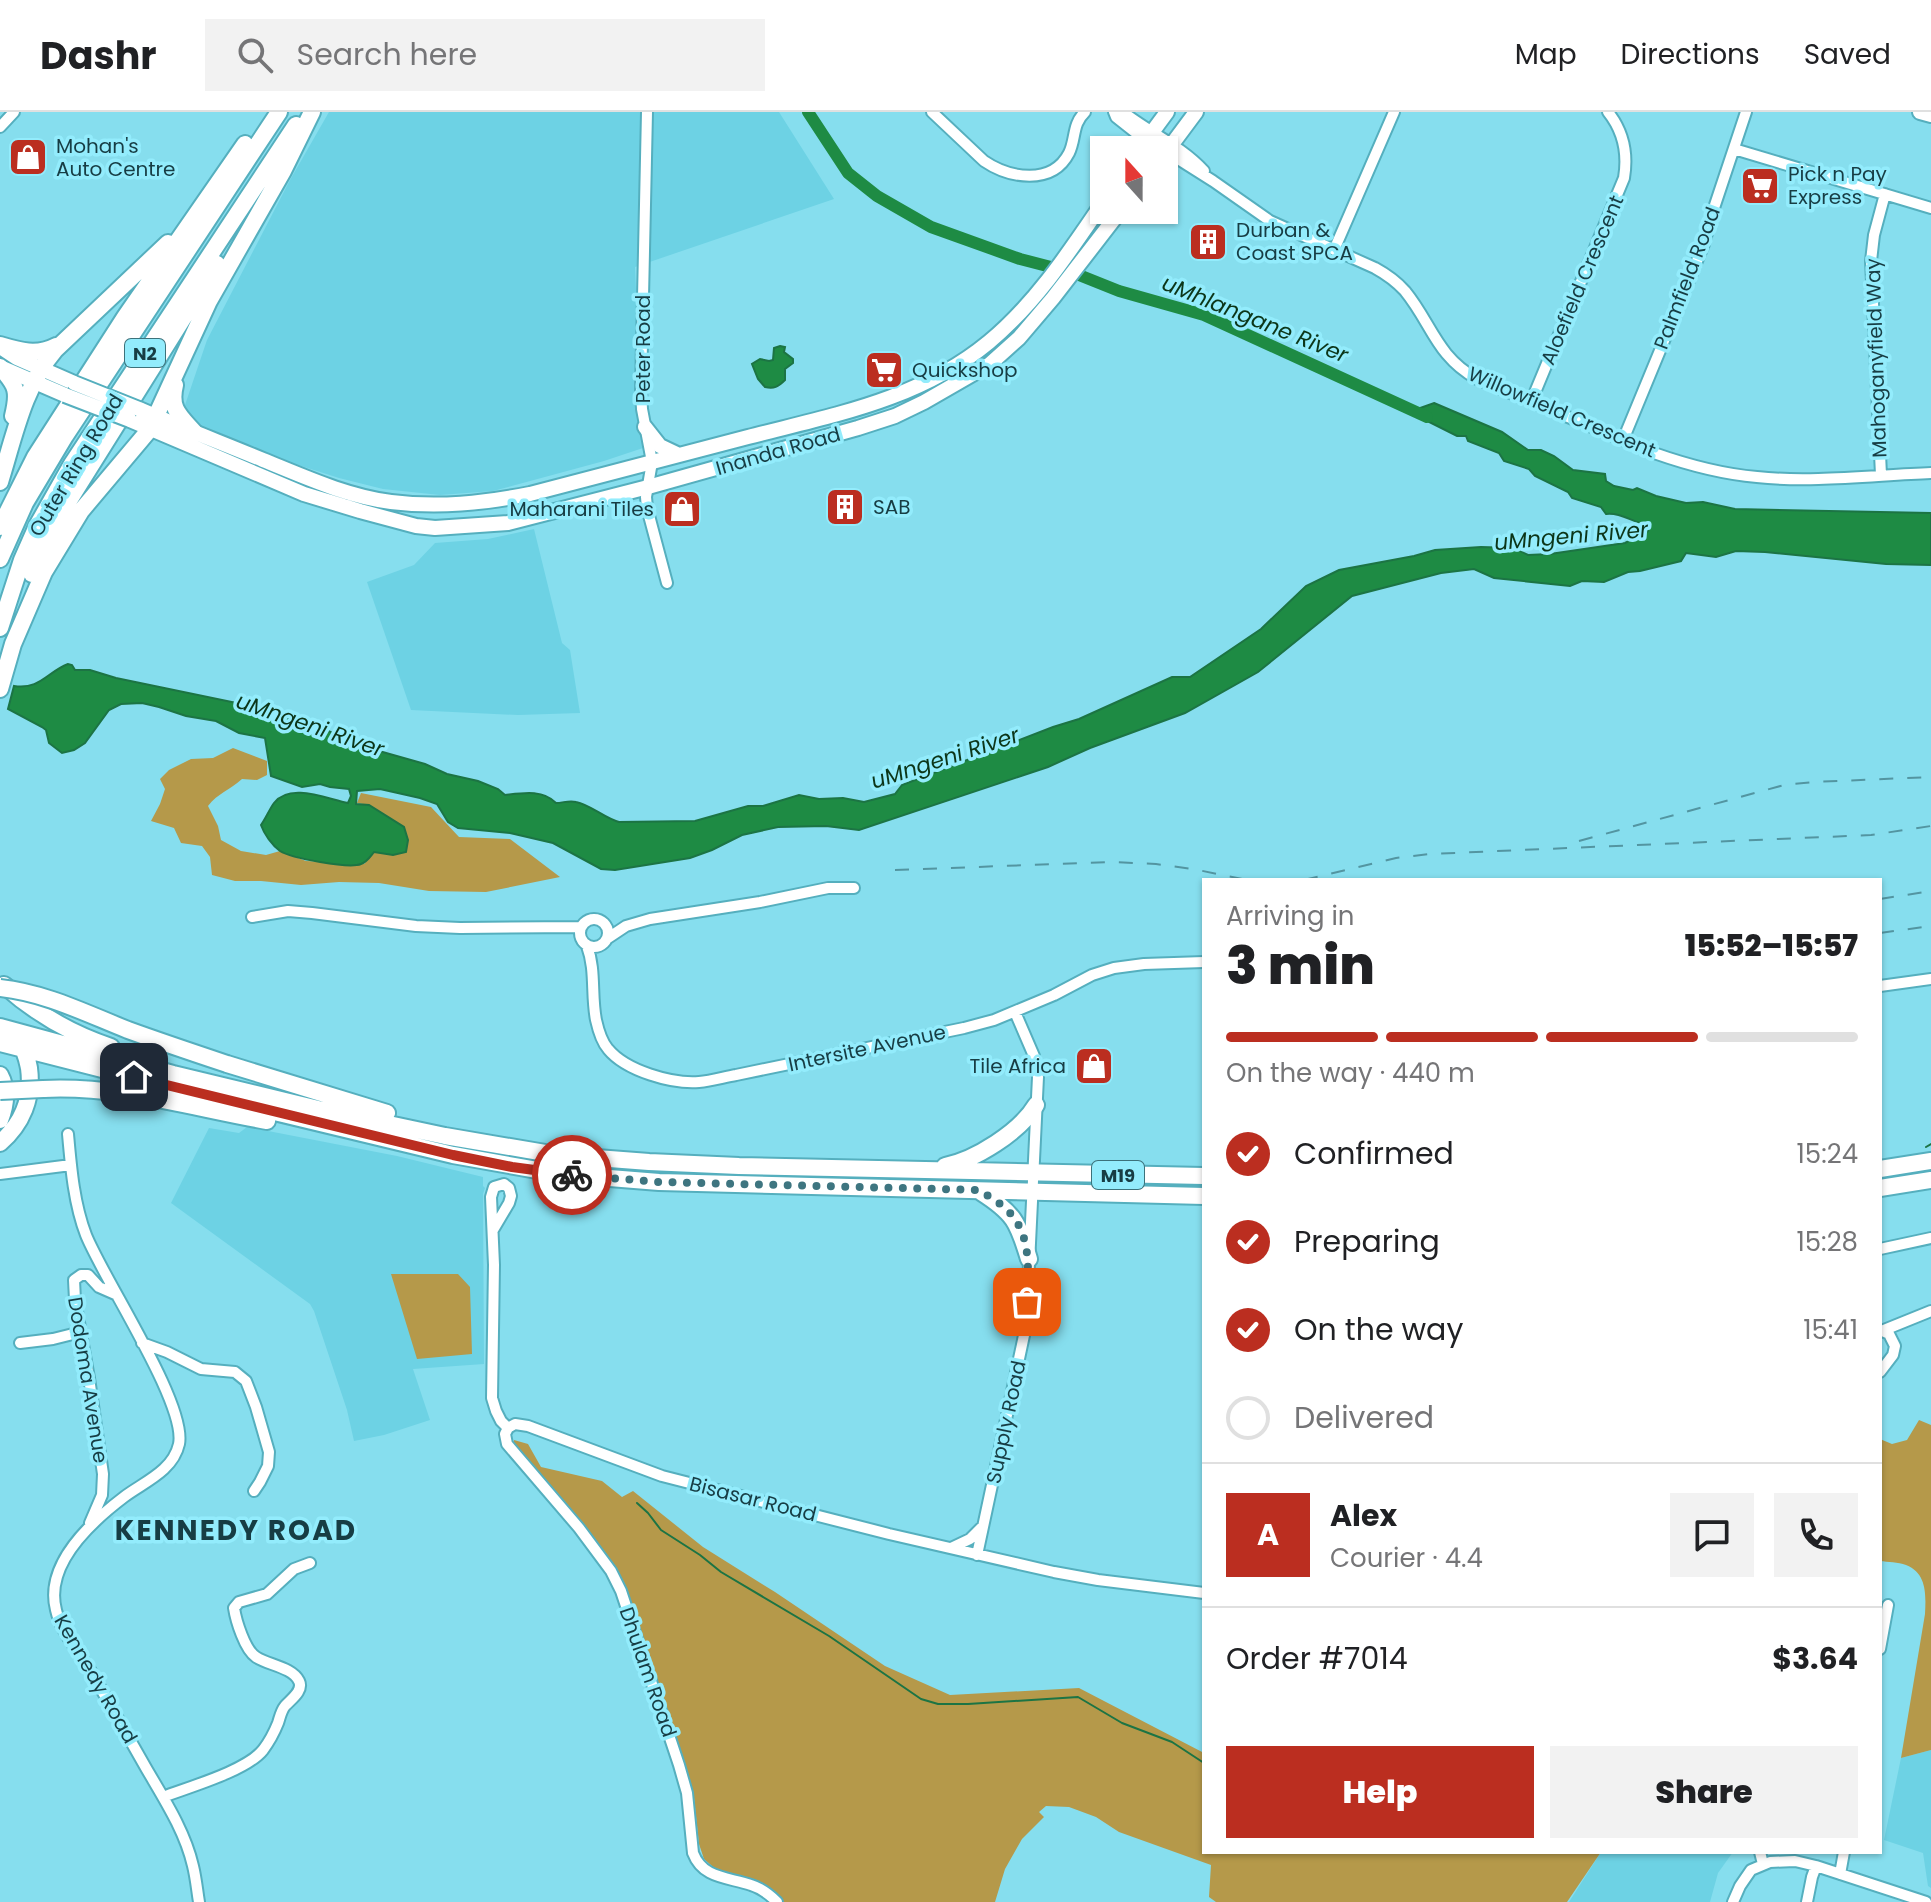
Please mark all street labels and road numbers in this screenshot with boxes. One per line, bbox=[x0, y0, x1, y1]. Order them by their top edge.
street label: Aloefield Crescent bbox=[1534, 191, 1630, 369]
street label: Palmfield Road bbox=[1647, 203, 1727, 353]
street label: Mahoganyfield Way bbox=[1859, 258, 1893, 458]
street label: Peter Road bbox=[629, 295, 657, 403]
road number: N2 bbox=[125, 339, 165, 367]
street label: Willowfield Crescent bbox=[1464, 360, 1660, 464]
street label: Outer Ring Road bbox=[22, 388, 130, 542]
street label: Inanda Road bbox=[712, 420, 844, 482]
street label: Intersite Avenue bbox=[786, 1018, 948, 1078]
road number: M19 bbox=[1092, 1161, 1144, 1189]
street label: Dodoma Avenue bbox=[61, 1295, 115, 1465]
street label: Supply Road bbox=[979, 1358, 1033, 1486]
street label: Bisasar Road bbox=[687, 1470, 819, 1528]
street label: Dhulam Road bbox=[613, 1603, 683, 1741]
street label: Kennedy Road bbox=[48, 1609, 144, 1749]

